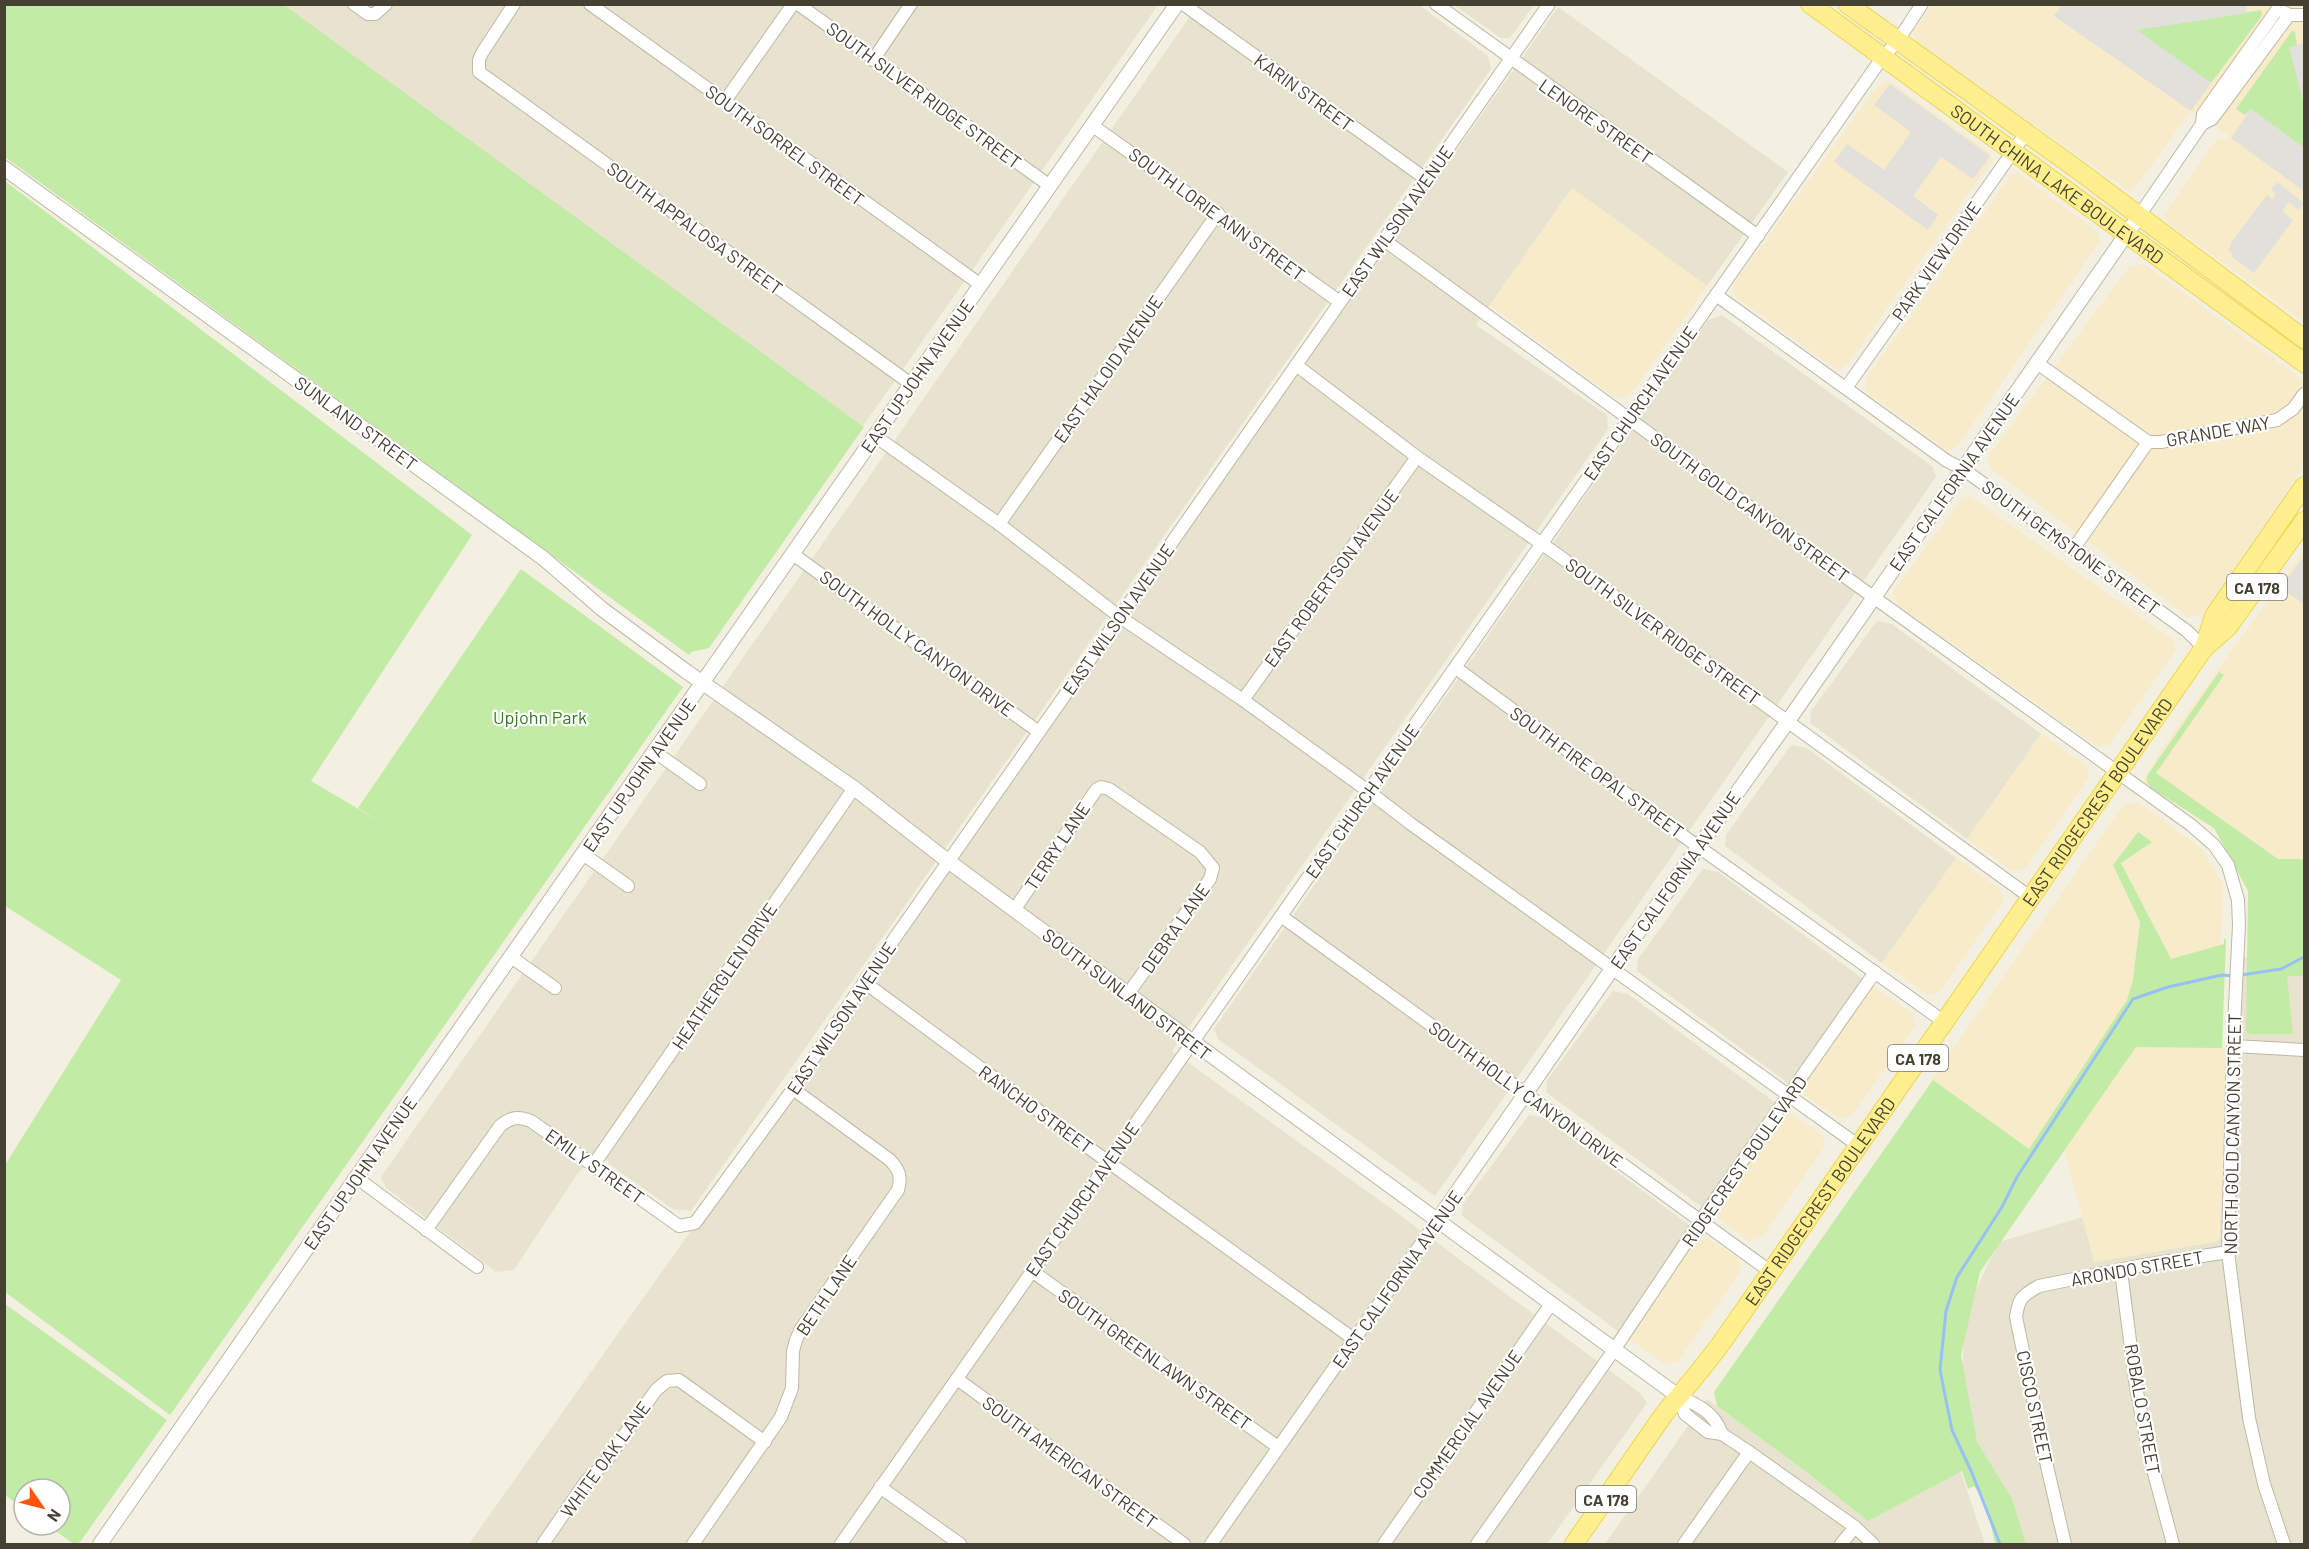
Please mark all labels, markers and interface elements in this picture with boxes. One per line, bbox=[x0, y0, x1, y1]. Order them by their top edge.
street label: SOUTH SILVER RIDGE STREET bbox=[822, 17, 1026, 173]
street label: KARIN STREET bbox=[1250, 49, 1358, 135]
street label: LENORE STREET bbox=[1535, 74, 1657, 168]
street label: SOUTH SORREL STREET bbox=[701, 80, 869, 210]
street label: SOUTH CHINA LAKE BOULEVARD bbox=[1947, 99, 2168, 269]
street label: EAST WILSON AVENUE bbox=[1337, 141, 1457, 301]
street label: SOUTH LORIE ANN STREET bbox=[1125, 143, 1309, 285]
street label: SOUTH APPALOSA STREET bbox=[603, 157, 787, 299]
street label: PARK VIEW DRIVE bbox=[1887, 197, 1985, 325]
street label: EAST HALOID AVENUE bbox=[1049, 291, 1167, 447]
street label: EAST UPJOHN AVENUE bbox=[856, 295, 978, 457]
street label: EAST CHURCH AVENUE bbox=[1579, 322, 1701, 484]
street label: SUNLAND STREET bbox=[290, 371, 422, 475]
street label: EAST CALIFORNIA AVENUE bbox=[1884, 389, 2024, 575]
street label: GRANDE WAY bbox=[2164, 411, 2272, 451]
street label: SOUTH GOLD CANYON STREET bbox=[1646, 427, 1854, 587]
street label: SOUTH GEMSTONE STREET bbox=[1978, 475, 2164, 619]
street label: EAST ROBERTSON AVENUE bbox=[1259, 485, 1403, 671]
street label: EAST WILSON AVENUE bbox=[1058, 539, 1178, 699]
street label: SOUTH SILVER RIDGE STREET bbox=[1561, 553, 1765, 709]
street label: SOUTH HOLLY CANYON DRIVE bbox=[816, 565, 1018, 721]
road number: CA 178 bbox=[2227, 574, 2287, 600]
street label: EAST UPJOHN AVENUE bbox=[578, 694, 700, 856]
street label: EAST RIDGECREST BOULEVARD bbox=[2017, 694, 2177, 910]
street label: SOUTH FIRE OPAL STREET bbox=[1506, 702, 1688, 842]
park label: Upjohn Park bbox=[493, 706, 587, 728]
street label: EAST CHURCH AVENUE bbox=[1301, 720, 1423, 882]
street label: EAST CALIFORNIA AVENUE bbox=[1605, 787, 1745, 973]
street label: TERRY LANE bbox=[1020, 798, 1094, 894]
street label: DEBRA LANE bbox=[1136, 879, 1214, 977]
street label: HEATHERGLEN DRIVE bbox=[667, 898, 781, 1054]
street label: SOUTH SUNLAND STREET bbox=[1038, 923, 1216, 1065]
street label: EAST WILSON AVENUE bbox=[782, 938, 900, 1098]
street label: NORTH GOLD CANYON STREET bbox=[2219, 1013, 2245, 1255]
street label: SOUTH HOLLY CANYON DRIVE bbox=[1425, 1016, 1627, 1172]
road number: CA 178 bbox=[1888, 1045, 1948, 1071]
street label: RANCHO STREET bbox=[975, 1060, 1097, 1158]
street label: RIDGECREST BOULEVARD bbox=[1677, 1072, 1811, 1250]
street label: EAST UPJOHN AVENUE bbox=[299, 1092, 421, 1254]
street label: EAST RIDGECREST BOULEVARD bbox=[1740, 1093, 1900, 1309]
street label: EAST CHURCH AVENUE bbox=[1021, 1118, 1143, 1280]
street label: EMILY STREET bbox=[541, 1124, 649, 1208]
street label: EAST CALIFORNIA AVENUE bbox=[1327, 1186, 1467, 1372]
street label: ARONDO STREET bbox=[2069, 1246, 2205, 1290]
street label: BETH LANE bbox=[791, 1250, 861, 1340]
street label: SOUTH GREENLAWN STREET bbox=[1054, 1284, 1256, 1434]
street label: ROBALO STREET bbox=[2121, 1342, 2165, 1476]
street label: COMMERCIAL AVENUE bbox=[1407, 1346, 1527, 1502]
street label: CISCO STREET bbox=[2012, 1348, 2058, 1466]
street label: SOUTH AMERICAN STREET bbox=[978, 1391, 1162, 1533]
street label: WHITE OAK LANE bbox=[555, 1397, 655, 1521]
north arrow bbox=[12, 1477, 72, 1537]
road number: CA 178 bbox=[1576, 1486, 1636, 1512]
text: N bbox=[44, 1506, 66, 1526]

